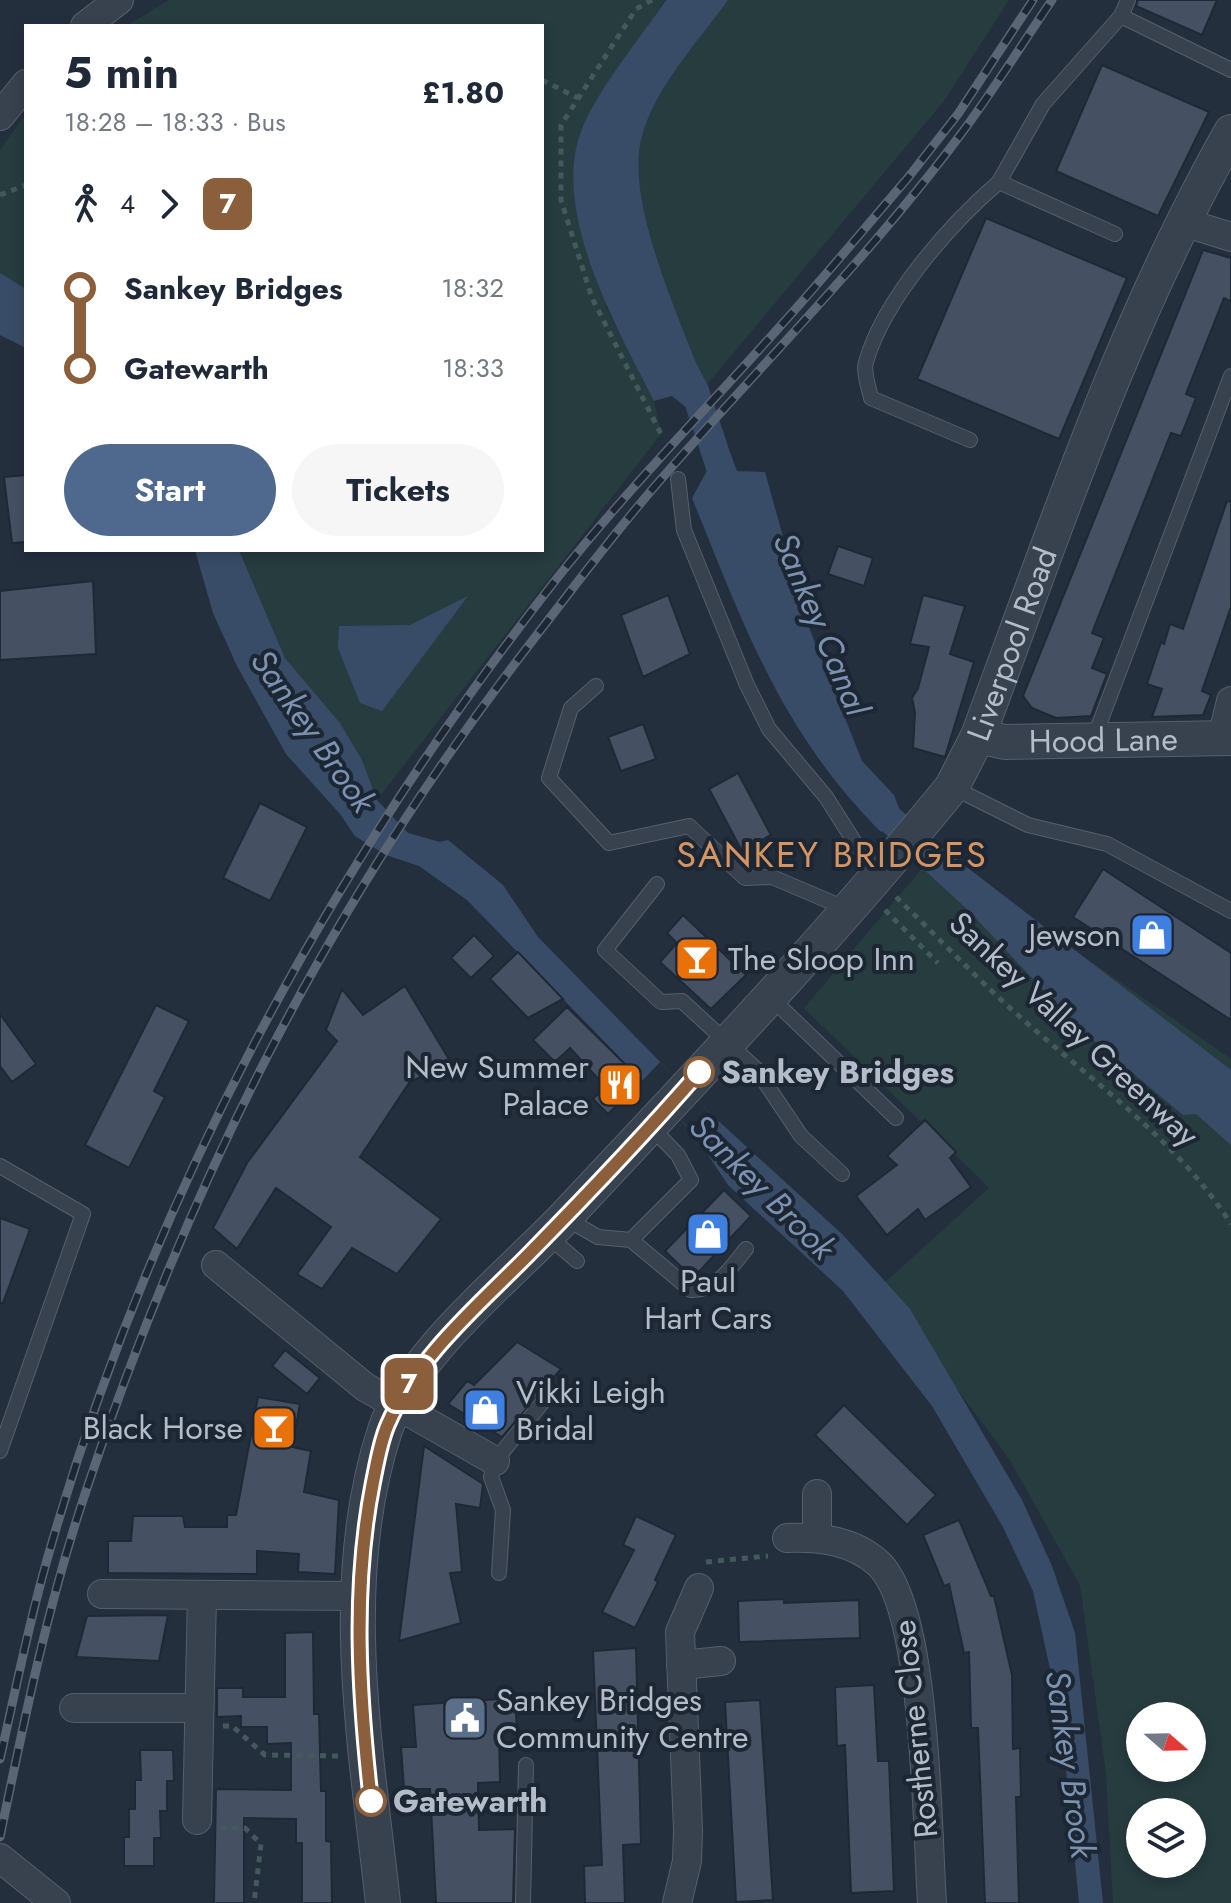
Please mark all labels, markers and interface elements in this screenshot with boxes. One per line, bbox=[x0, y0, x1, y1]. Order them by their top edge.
text: 5 min bbox=[64, 41, 179, 105]
text: £1.80 bbox=[422, 71, 504, 114]
text: 18:28 – 18:33 · Bus bbox=[64, 103, 286, 141]
icon: walk bbox=[64, 182, 108, 226]
icon: forward bbox=[147, 182, 191, 226]
text: 7 bbox=[219, 183, 236, 224]
text: 4 bbox=[120, 185, 135, 223]
text: Sankey Bridges bbox=[124, 267, 343, 310]
text: 18:32 bbox=[441, 269, 504, 307]
text: Gatewarth bbox=[124, 347, 269, 390]
text: 18:33 bbox=[442, 349, 504, 387]
button: Start bbox=[64, 444, 276, 536]
button: Tickets bbox=[292, 444, 504, 536]
water label: Sankey Canal bbox=[760, 525, 882, 724]
street label: Liverpool Road bbox=[955, 541, 1068, 747]
water label: Sankey Brook bbox=[239, 639, 388, 824]
street label: Hood Lane bbox=[1029, 716, 1178, 765]
district label: SANKEY BRIDGES bbox=[676, 828, 988, 880]
street label: Sankey Valley Greenway bbox=[939, 901, 1210, 1158]
shop icon: Jewson bbox=[1128, 911, 1176, 959]
place label: Jewson bbox=[1024, 912, 1121, 958]
bar icon: The Sloop Inn bbox=[673, 935, 721, 983]
place label: The Sloop Inn bbox=[728, 936, 915, 982]
place label: New Summer Palace bbox=[405, 1044, 589, 1127]
place label: Sankey Bridges bbox=[721, 1049, 954, 1095]
marker: Sankey Bridges bbox=[684, 1057, 714, 1087]
restaurant icon: New Summer Palace bbox=[596, 1061, 644, 1109]
water label: Sankey Brook bbox=[678, 1103, 847, 1272]
shop icon: Paul Hart Cars bbox=[684, 1210, 732, 1258]
place label: Paul Hart Cars bbox=[644, 1258, 772, 1341]
line badge: 7 bbox=[383, 1358, 435, 1410]
text: 7 bbox=[401, 1363, 417, 1404]
place label: Vikki Leigh Bridal bbox=[516, 1369, 666, 1452]
shop icon: Vikki Leigh Bridal bbox=[461, 1386, 509, 1434]
bar icon: Black Horse bbox=[250, 1404, 298, 1452]
place label: Black Horse bbox=[83, 1405, 243, 1451]
street label: Rostherne Close bbox=[881, 1618, 949, 1840]
water label: Sankey Brook bbox=[1033, 1667, 1108, 1863]
place label: Sankey Bridges Community Centre bbox=[496, 1677, 748, 1760]
public building icon: Sankey Bridges Community Centre bbox=[441, 1694, 489, 1742]
north arrow bbox=[1126, 1702, 1206, 1782]
map controls bbox=[1126, 1702, 1206, 1878]
place label: Gatewarth bbox=[393, 1778, 547, 1824]
marker: Gatewarth bbox=[356, 1786, 386, 1816]
button: layers bbox=[1126, 1798, 1206, 1878]

